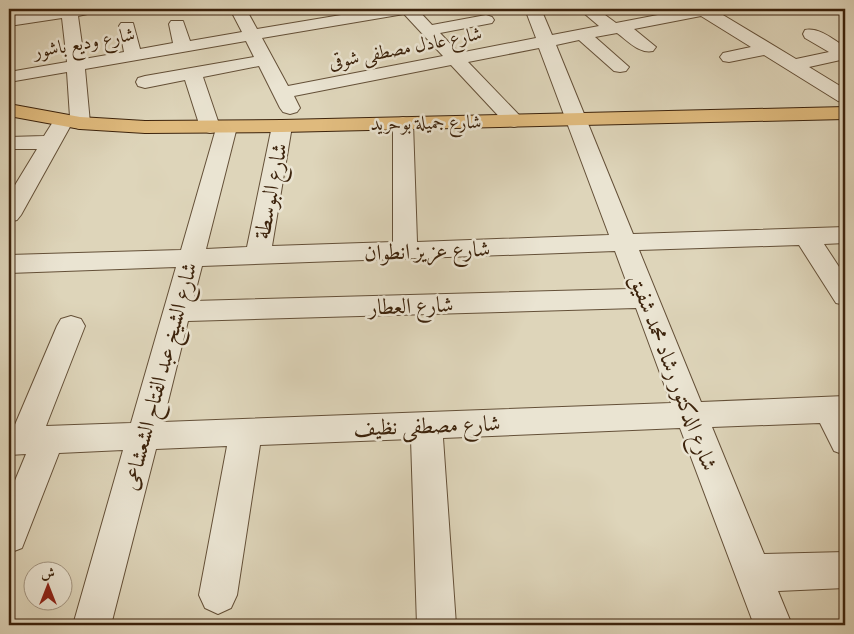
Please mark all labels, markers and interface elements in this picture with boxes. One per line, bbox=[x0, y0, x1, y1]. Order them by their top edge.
street label: شارع عادل مصطفى شوقى bbox=[326, 20, 485, 78]
street label: شارع وديع باشور bbox=[29, 21, 138, 69]
street label: شارع جميلة بوحريد bbox=[370, 109, 482, 139]
street label: شارع البوسطة bbox=[247, 141, 298, 242]
street label: شارع عزيز انطوان bbox=[363, 234, 491, 271]
street label: شارع الشيخ عبد الفتاح الشعشاعى bbox=[115, 259, 209, 495]
street label: شارع الدكتور رشاد محمد شفيق bbox=[619, 270, 724, 476]
street label: شارع العطار bbox=[366, 290, 454, 326]
street label: شارع مصطفى نظيف bbox=[353, 408, 501, 447]
north arrow bbox=[22, 562, 72, 612]
text: ش bbox=[41, 564, 55, 582]

